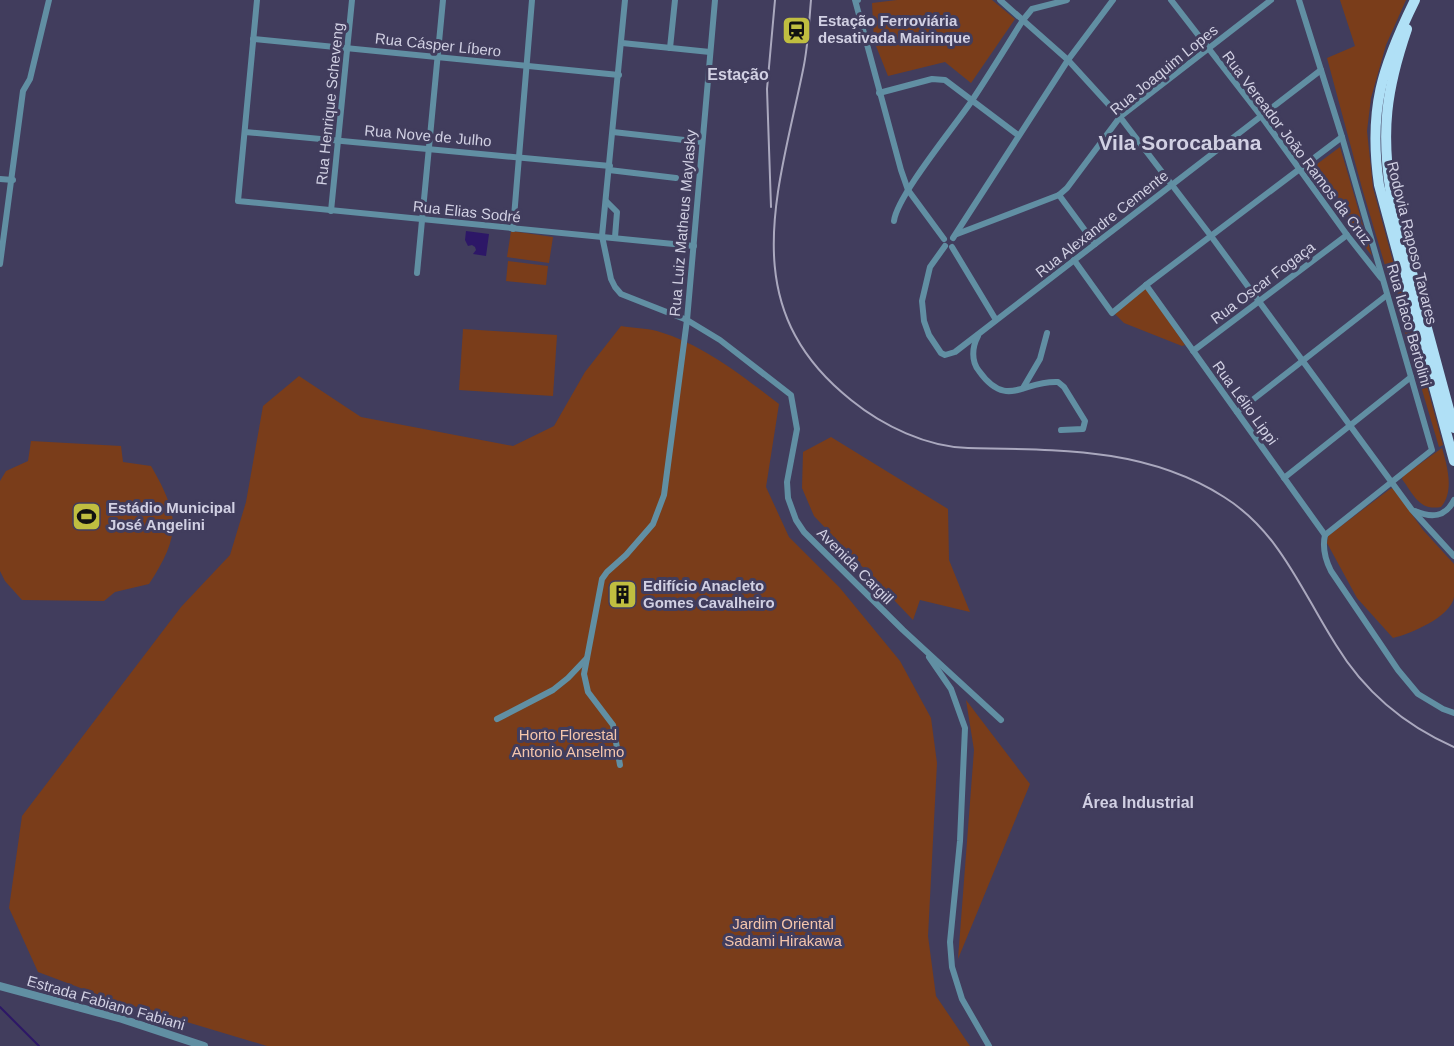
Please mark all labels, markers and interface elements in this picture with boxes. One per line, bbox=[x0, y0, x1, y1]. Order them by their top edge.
place label: Estação Ferroviária desativada Mairinque bbox=[818, 12, 971, 46]
station icon: Estação Ferroviária desativada Mairinque bbox=[781, 14, 813, 46]
street label: Rua Joaquim Lopes bbox=[1106, 21, 1221, 118]
street label: Rua Henrique Scheveng bbox=[313, 22, 346, 186]
street label: Rua Cásper Líbero bbox=[374, 29, 502, 60]
street label: Rua Vereador João Ramos da Cruz bbox=[1219, 48, 1376, 248]
district label: Estação bbox=[707, 66, 769, 83]
street label: Rua Nove de Julho bbox=[364, 121, 492, 150]
street label: Rua Luiz Matheus Maylasky bbox=[666, 128, 699, 317]
district label: Vila Sorocabana bbox=[1098, 131, 1262, 154]
street label: Rodovia Raposo Tavares bbox=[1384, 160, 1441, 326]
street label: Rua Alexandre Cemente bbox=[1032, 167, 1171, 281]
street label: Rua Elias Sodré bbox=[412, 197, 522, 226]
street label: Rua Oscar Fogaça bbox=[1207, 238, 1319, 327]
street label: Rua Idaco Bertolini bbox=[1384, 262, 1435, 388]
street label: Rua Lélio Lippi bbox=[1209, 358, 1281, 448]
place label: Estádio Municipal José Angelini bbox=[108, 499, 236, 533]
sports icon: Estádio Municipal José Angelini bbox=[71, 501, 103, 533]
street label: Avenida Cargill bbox=[814, 524, 897, 607]
place label: Edifício Anacleto Gomes Cavalheiro bbox=[643, 577, 775, 611]
building icon: Edifício Anacleto Gomes Cavalheiro bbox=[606, 579, 638, 611]
park label: Horto Florestal Antonio Anselmo bbox=[512, 726, 624, 760]
district label: Área Industrial bbox=[1082, 793, 1194, 811]
park label: Jardim Oriental Sadami Hirakawa bbox=[724, 915, 842, 949]
street label: Estrada Fabiano Fabiani bbox=[25, 972, 187, 1033]

